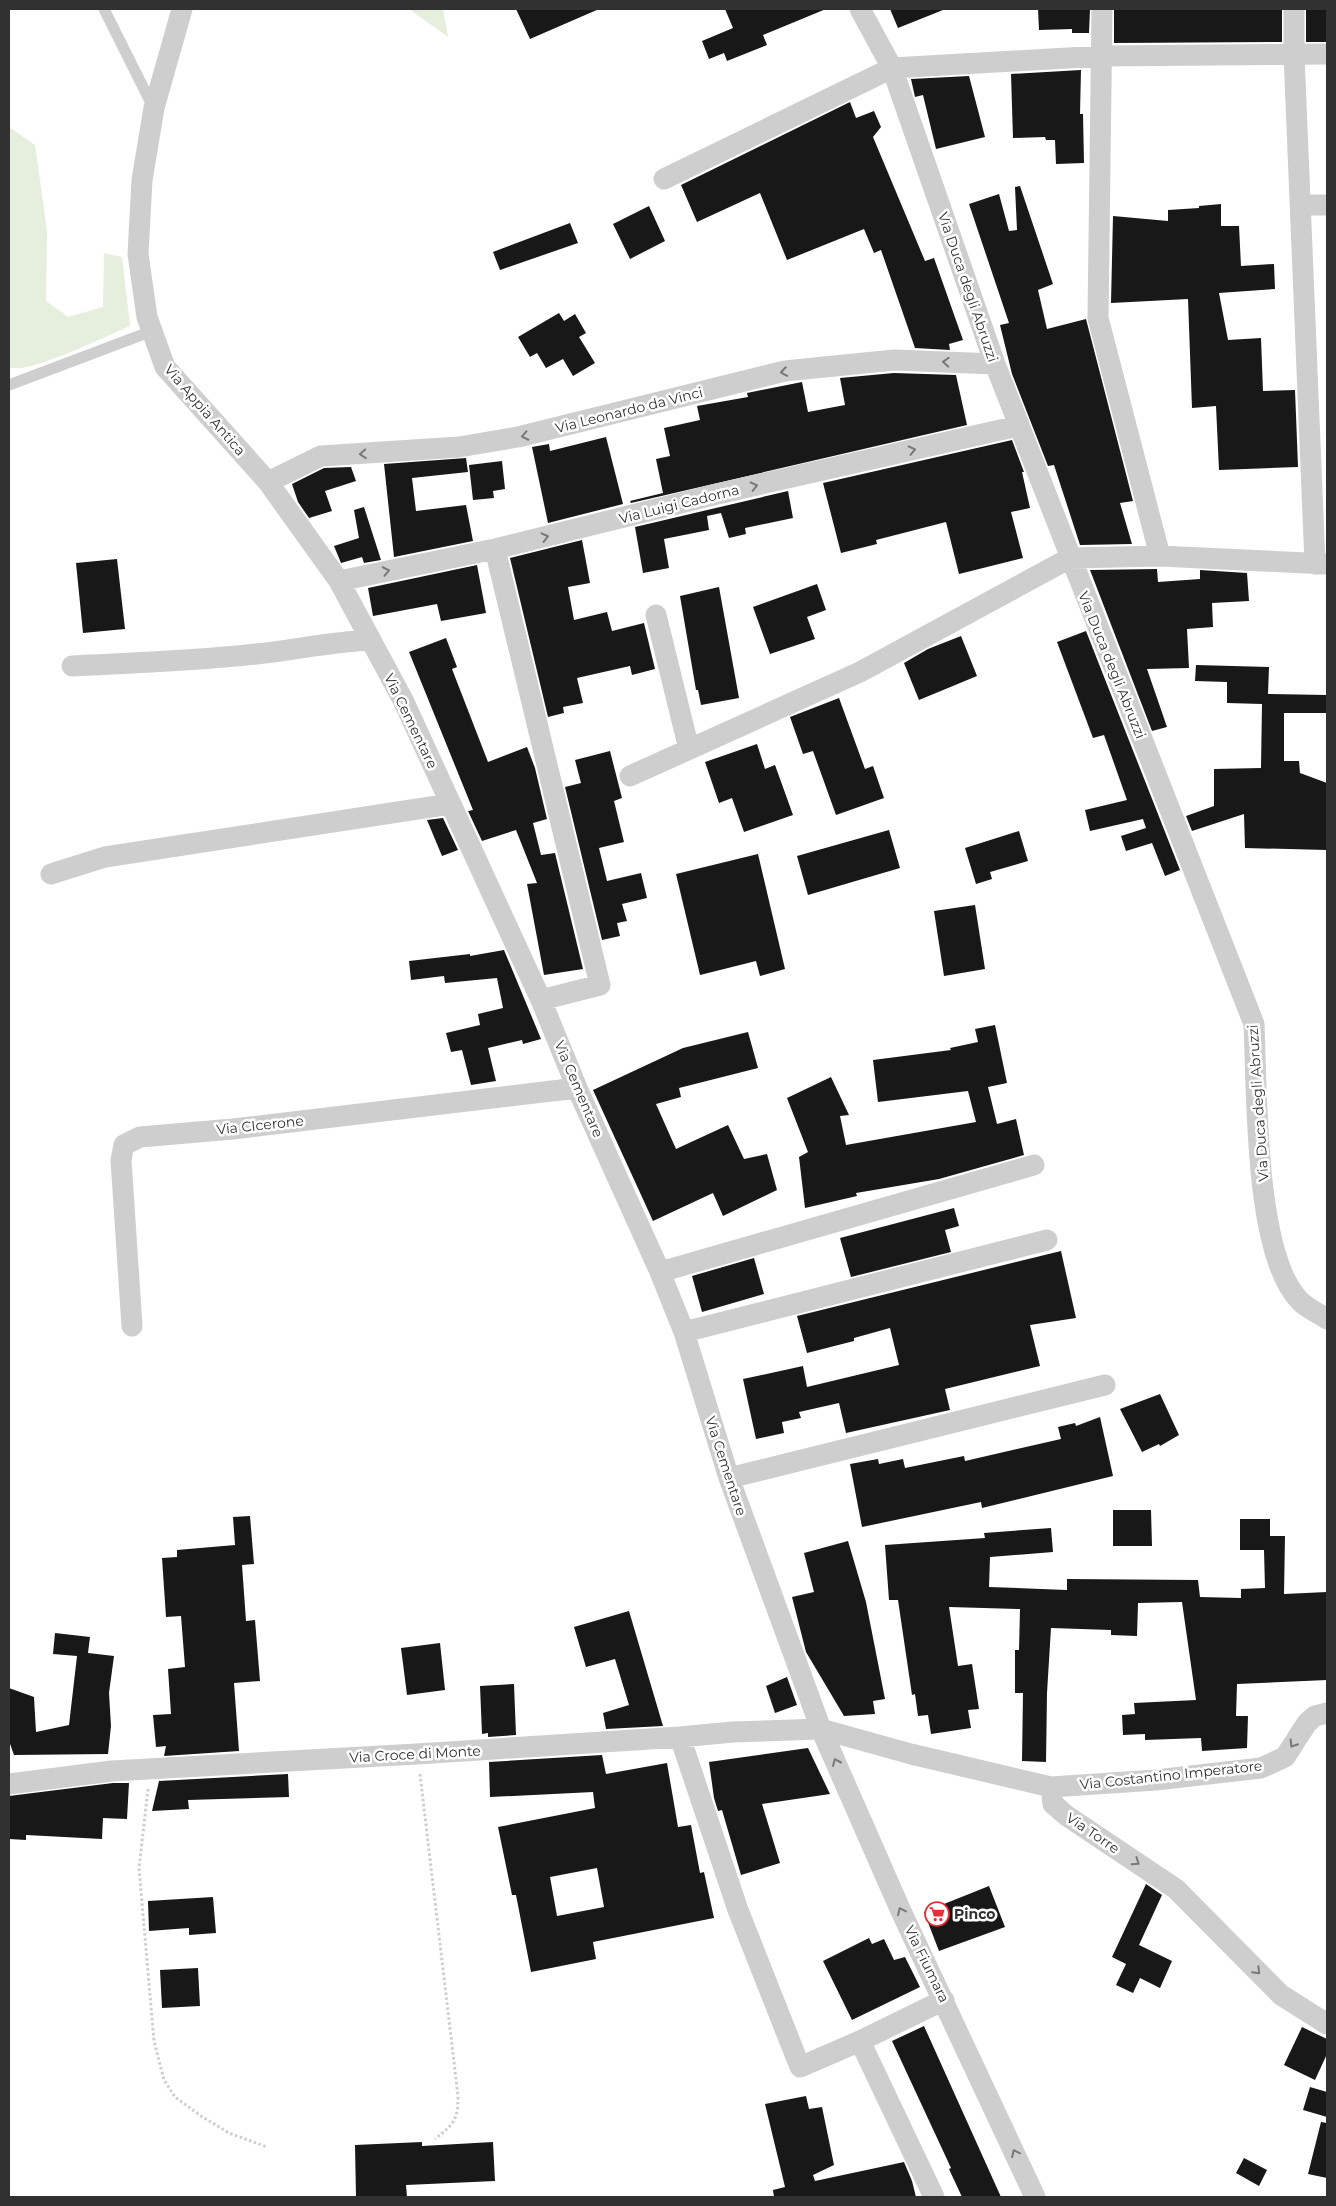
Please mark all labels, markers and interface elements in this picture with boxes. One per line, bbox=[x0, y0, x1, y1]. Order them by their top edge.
street label: Via Duca degli Abruzzi bbox=[934, 210, 1002, 364]
one-way arrow bbox=[942, 356, 950, 367]
street label: Via Appia Antica bbox=[160, 361, 250, 459]
one-way arrow bbox=[780, 366, 789, 376]
street label: Via Leonardo da Vinci bbox=[553, 383, 705, 437]
one-way arrow bbox=[520, 430, 529, 441]
one-way arrow bbox=[908, 445, 917, 456]
one-way arrow bbox=[359, 448, 367, 459]
street label: Via Luigi Cadorna bbox=[617, 480, 741, 528]
one-way arrow bbox=[749, 481, 758, 492]
one-way arrow bbox=[541, 532, 550, 543]
one-way arrow bbox=[382, 567, 391, 577]
street label: Via Duca degli Abruzzi bbox=[1074, 589, 1150, 741]
street label: Via Cementare bbox=[380, 670, 442, 772]
street label: Via Duca degli Abruzzi bbox=[1244, 1024, 1272, 1182]
street label: Via Cementare bbox=[550, 1038, 608, 1140]
street label: Via CIcerone bbox=[215, 1111, 305, 1139]
street label: Via Cementare bbox=[701, 1414, 751, 1518]
one-way arrow bbox=[1290, 1739, 1299, 1748]
street label: Via Croce di Monte bbox=[349, 1742, 481, 1766]
street label: Via Costantino Imperatore bbox=[1079, 1756, 1263, 1794]
one-way arrow bbox=[831, 1758, 842, 1767]
street label: Via Torre bbox=[1063, 1809, 1123, 1857]
one-way arrow bbox=[1131, 1856, 1140, 1866]
supermarket icon: Pinco bbox=[924, 1901, 950, 1927]
place label: Pinco bbox=[954, 1905, 996, 1923]
one-way arrow bbox=[897, 1907, 907, 1916]
street label: Via Fiumara bbox=[901, 1922, 953, 2006]
one-way arrow bbox=[1251, 1965, 1260, 1974]
one-way arrow bbox=[1010, 2149, 1021, 2158]

